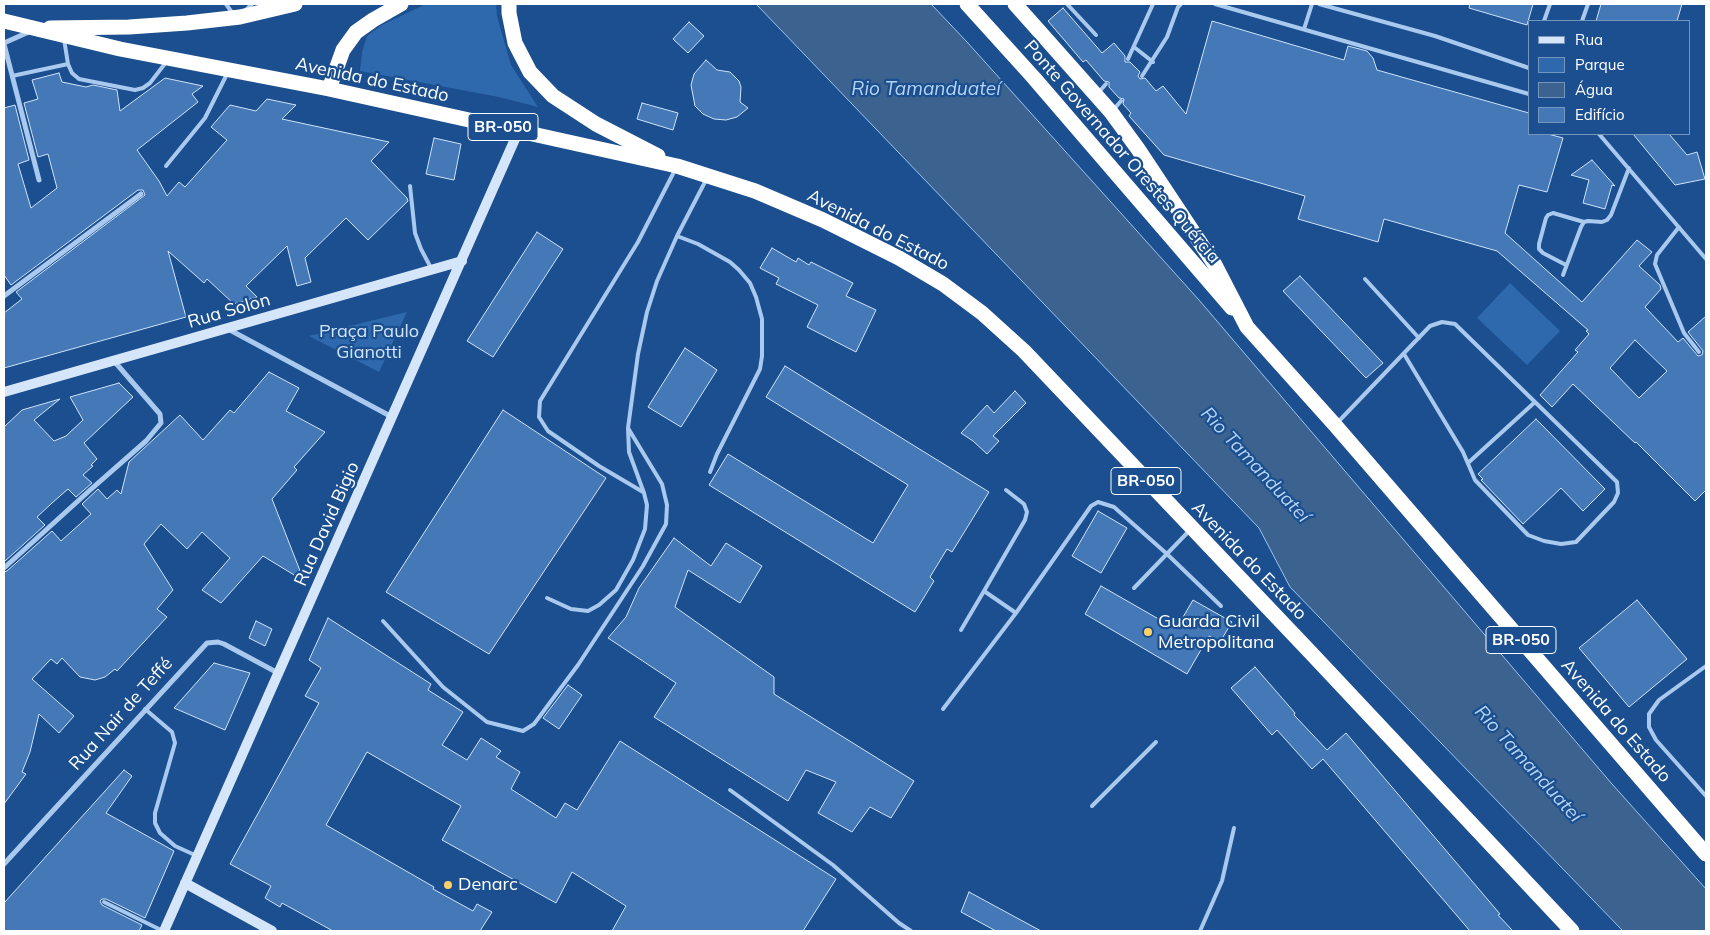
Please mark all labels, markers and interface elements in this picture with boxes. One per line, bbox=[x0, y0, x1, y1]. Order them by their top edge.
legend bbox=[1528, 20, 1690, 135]
text: Rua bbox=[1575, 30, 1603, 49]
street label: Ponte Governador Orestes Quércia bbox=[1019, 36, 1225, 268]
street label: Avenida do Estado bbox=[293, 53, 451, 107]
text: Parque bbox=[1575, 55, 1625, 74]
water label: Rio Tamanduateí bbox=[851, 78, 1001, 100]
text: Água bbox=[1575, 80, 1613, 99]
text: Edifício bbox=[1575, 105, 1625, 124]
road number: BR-050 bbox=[468, 114, 538, 140]
street label: Avenida do Estado bbox=[803, 185, 953, 275]
street label: Rua Solon bbox=[185, 289, 273, 333]
park label: Praça Paulo Gianotti bbox=[319, 321, 419, 364]
water label: Rio Tamanduateí bbox=[1196, 403, 1314, 527]
street label: Rua David Bigio bbox=[290, 459, 364, 589]
road number: BR-050 bbox=[1111, 468, 1181, 494]
street label: Avenida do Estado bbox=[1187, 497, 1311, 625]
place label: Guarda Civil Metropolitana bbox=[1158, 611, 1274, 654]
marker: Guarda Civil Metropolitana bbox=[1142, 626, 1154, 638]
road number: BR-050 bbox=[1486, 626, 1556, 654]
street label: Rua Nair de Teffé bbox=[65, 653, 177, 775]
street label: Avenida do Estado bbox=[1557, 655, 1675, 787]
water label: Rio Tamanduateí bbox=[1470, 701, 1586, 827]
place label: Denarc bbox=[458, 874, 518, 896]
marker: Denarc bbox=[442, 879, 454, 891]

